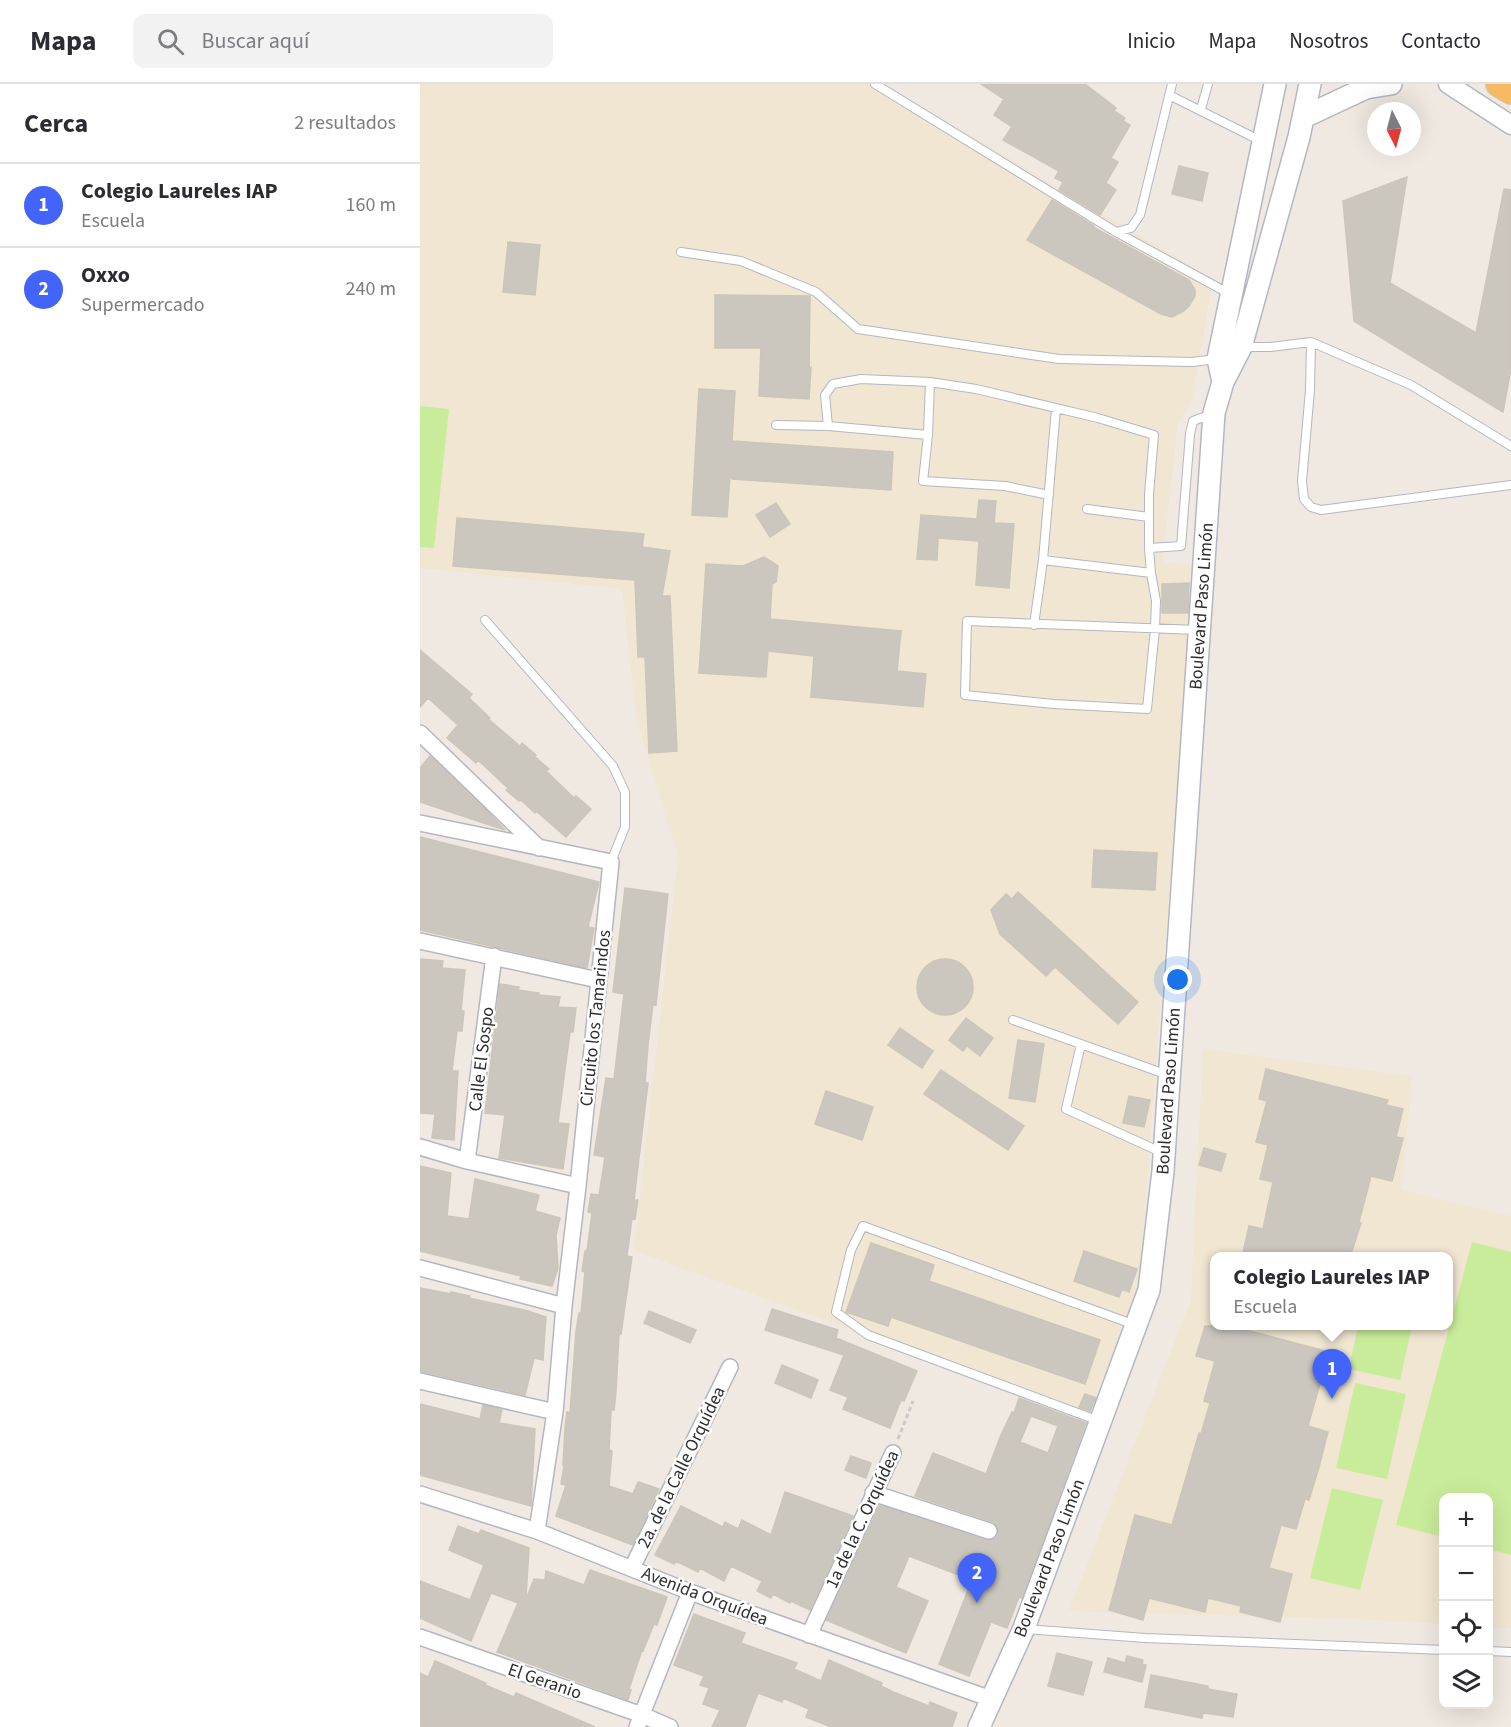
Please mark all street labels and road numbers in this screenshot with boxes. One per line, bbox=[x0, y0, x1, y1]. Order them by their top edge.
street label: Boulevard Paso Limón bbox=[1183, 522, 1220, 691]
street label: Circuito los Tamarindos bbox=[574, 929, 617, 1107]
street label: Calle El Sospo bbox=[463, 1005, 500, 1113]
street label: Boulevard Paso Limón bbox=[1150, 1007, 1187, 1176]
street label: 2a. de la Calle Orquídea bbox=[631, 1382, 731, 1552]
street label: 1a de la C. Orquídea bbox=[819, 1446, 905, 1592]
street label: Boulevard Paso Limón bbox=[1008, 1475, 1091, 1641]
street label: Avenida Orquídea bbox=[638, 1561, 772, 1632]
street label: El Geranio bbox=[505, 1657, 585, 1706]

